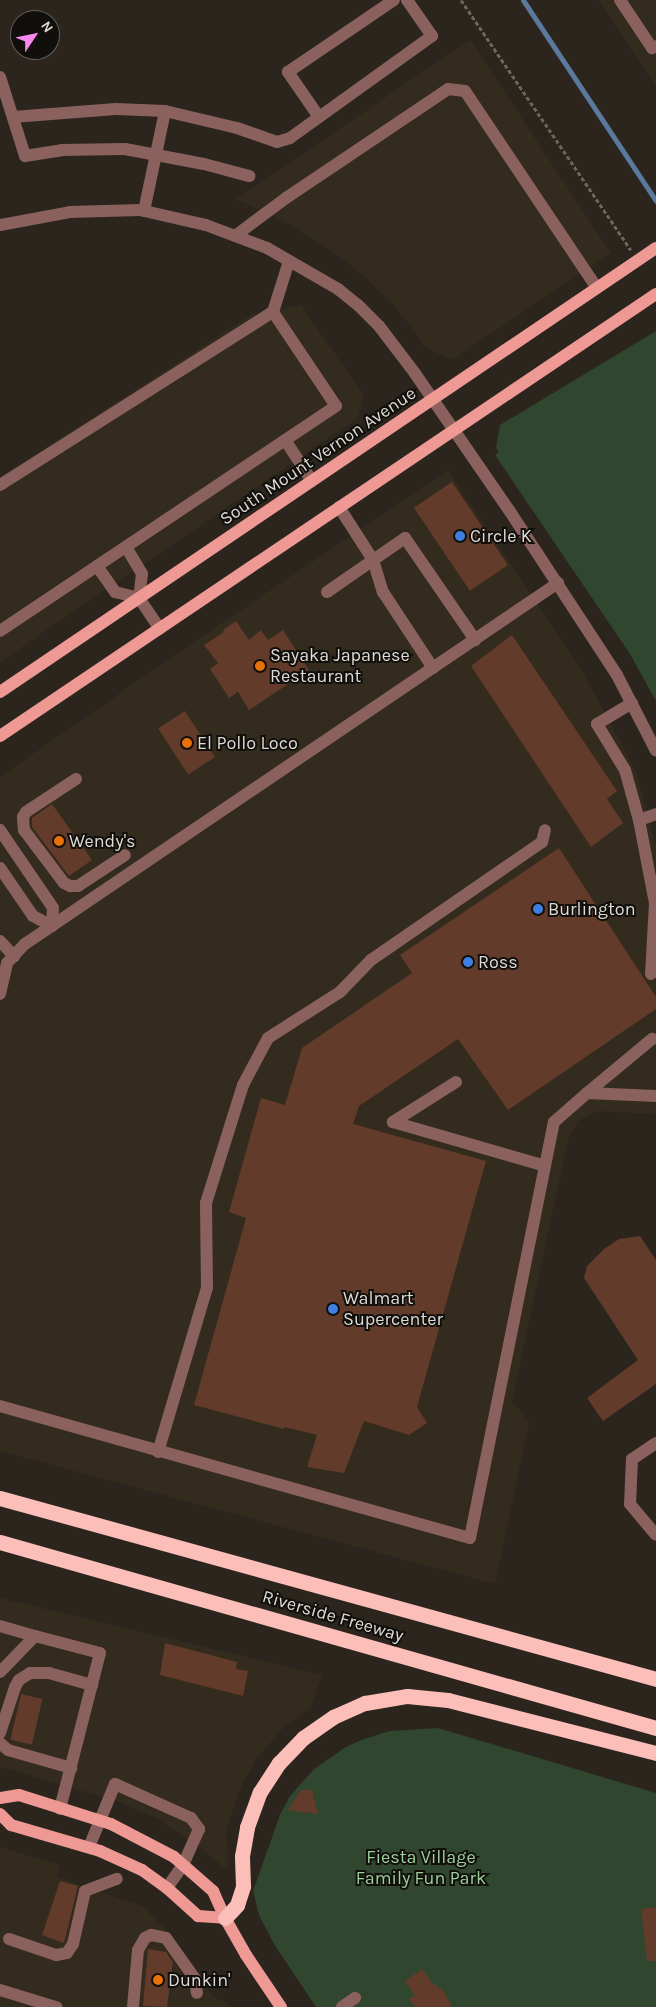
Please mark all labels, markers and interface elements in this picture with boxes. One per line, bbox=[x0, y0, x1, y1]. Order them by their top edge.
north arrow bbox=[10, 10, 60, 60]
text: N bbox=[37, 18, 57, 36]
street label: South Mount Vernon Avenue bbox=[216, 382, 420, 530]
place label: Circle K bbox=[470, 525, 532, 547]
marker: Circle K bbox=[454, 530, 466, 542]
place label: Sayaka Japanese Restaurant bbox=[270, 645, 410, 688]
marker: Sayaka Japanese Restaurant bbox=[254, 660, 266, 672]
place label: El Pollo Loco bbox=[197, 732, 298, 754]
marker: El Pollo Loco bbox=[181, 737, 193, 749]
place label: Wendy's bbox=[69, 830, 136, 852]
marker: Wendy's bbox=[53, 835, 65, 847]
place label: Burlington bbox=[548, 898, 635, 920]
marker: Burlington bbox=[532, 903, 544, 915]
place label: Ross bbox=[478, 951, 518, 973]
marker: Ross bbox=[462, 956, 474, 968]
place label: Walmart Supercenter bbox=[343, 1288, 443, 1330]
marker: Walmart Supercenter bbox=[327, 1303, 339, 1315]
street label: Riverside Freeway bbox=[260, 1586, 406, 1646]
park label: Fiesta Village Family Fun Park bbox=[356, 1847, 486, 1890]
place label: Dunkin' bbox=[168, 1969, 230, 1991]
marker: Dunkin' bbox=[152, 1974, 164, 1986]

